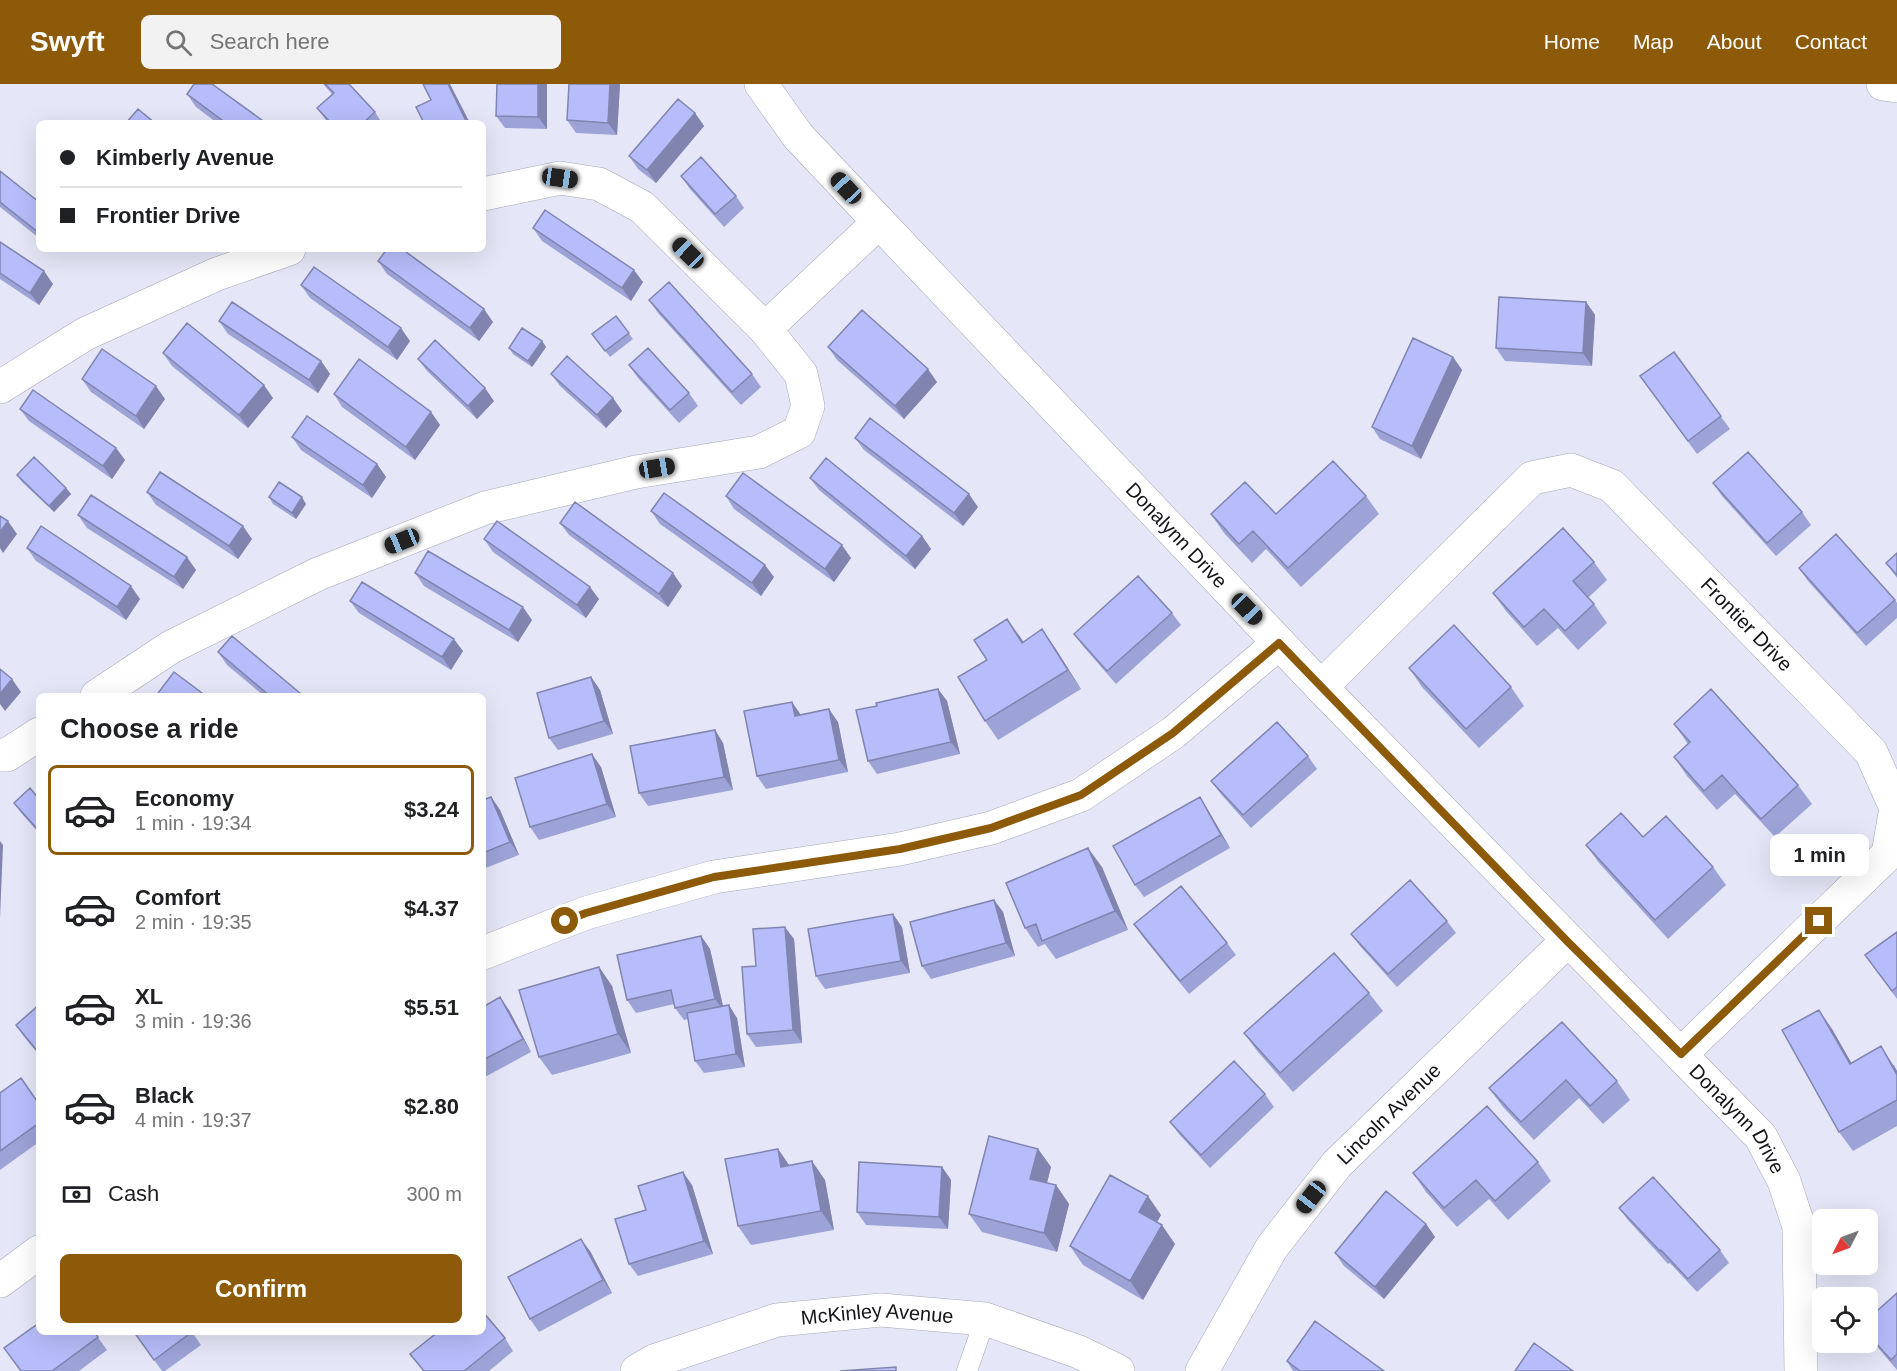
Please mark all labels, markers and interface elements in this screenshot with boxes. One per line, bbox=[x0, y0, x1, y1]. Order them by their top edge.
search box bbox=[141, 15, 561, 69]
text: Swyft bbox=[30, 26, 105, 57]
icon: search bbox=[162, 26, 195, 59]
text: Search here bbox=[210, 29, 330, 54]
text: Home bbox=[1544, 30, 1600, 53]
text: Map bbox=[1633, 30, 1674, 53]
text: About bbox=[1707, 30, 1762, 53]
text: Contact bbox=[1795, 30, 1867, 53]
text: Kimberly Avenue bbox=[96, 145, 274, 170]
car bbox=[541, 167, 579, 189]
car bbox=[827, 169, 865, 207]
text: Frontier Drive bbox=[96, 203, 240, 228]
car bbox=[669, 234, 707, 272]
car bbox=[638, 456, 676, 480]
street label: Donalynn Drive bbox=[1122, 478, 1232, 592]
car bbox=[382, 526, 422, 556]
street label: Frontier Drive bbox=[1697, 573, 1797, 676]
car bbox=[1228, 590, 1266, 628]
text: Choose a ride bbox=[60, 714, 239, 744]
icon: car bbox=[63, 783, 117, 837]
text: Economy bbox=[135, 786, 234, 811]
text: $3.24 bbox=[404, 797, 459, 822]
text: 1 min · 19:34 bbox=[135, 812, 252, 834]
callout: 1 min bbox=[1770, 834, 1868, 876]
text: 1 min bbox=[1793, 844, 1846, 866]
icon: car bbox=[63, 882, 117, 936]
text: Comfort bbox=[135, 885, 221, 910]
text: $4.37 bbox=[404, 896, 459, 921]
route start bbox=[551, 907, 578, 934]
route end bbox=[1805, 907, 1832, 934]
text: 2 min · 19:35 bbox=[135, 911, 252, 933]
icon: car bbox=[63, 981, 117, 1035]
text: XL bbox=[135, 984, 163, 1009]
text: $5.51 bbox=[404, 995, 459, 1020]
text: 3 min · 19:36 bbox=[135, 1010, 252, 1032]
street label: Lincoln Avenue bbox=[1333, 1059, 1445, 1169]
street label: Donalynn Drive bbox=[1685, 1060, 1789, 1177]
icon: car bbox=[63, 1080, 117, 1134]
text: Black bbox=[135, 1083, 194, 1108]
text: $2.80 bbox=[404, 1094, 459, 1119]
text: 4 min · 19:37 bbox=[135, 1109, 252, 1131]
car bbox=[1293, 1177, 1329, 1217]
icon: cash bbox=[60, 1178, 93, 1211]
text: Cash bbox=[108, 1181, 159, 1206]
text: 300 m bbox=[406, 1183, 462, 1205]
north arrow bbox=[1812, 1209, 1878, 1275]
map controls bbox=[1812, 1209, 1878, 1353]
button: Confirm bbox=[60, 1254, 462, 1323]
button: locate bbox=[1812, 1287, 1878, 1353]
street label: McKinley Avenue bbox=[800, 1299, 954, 1329]

